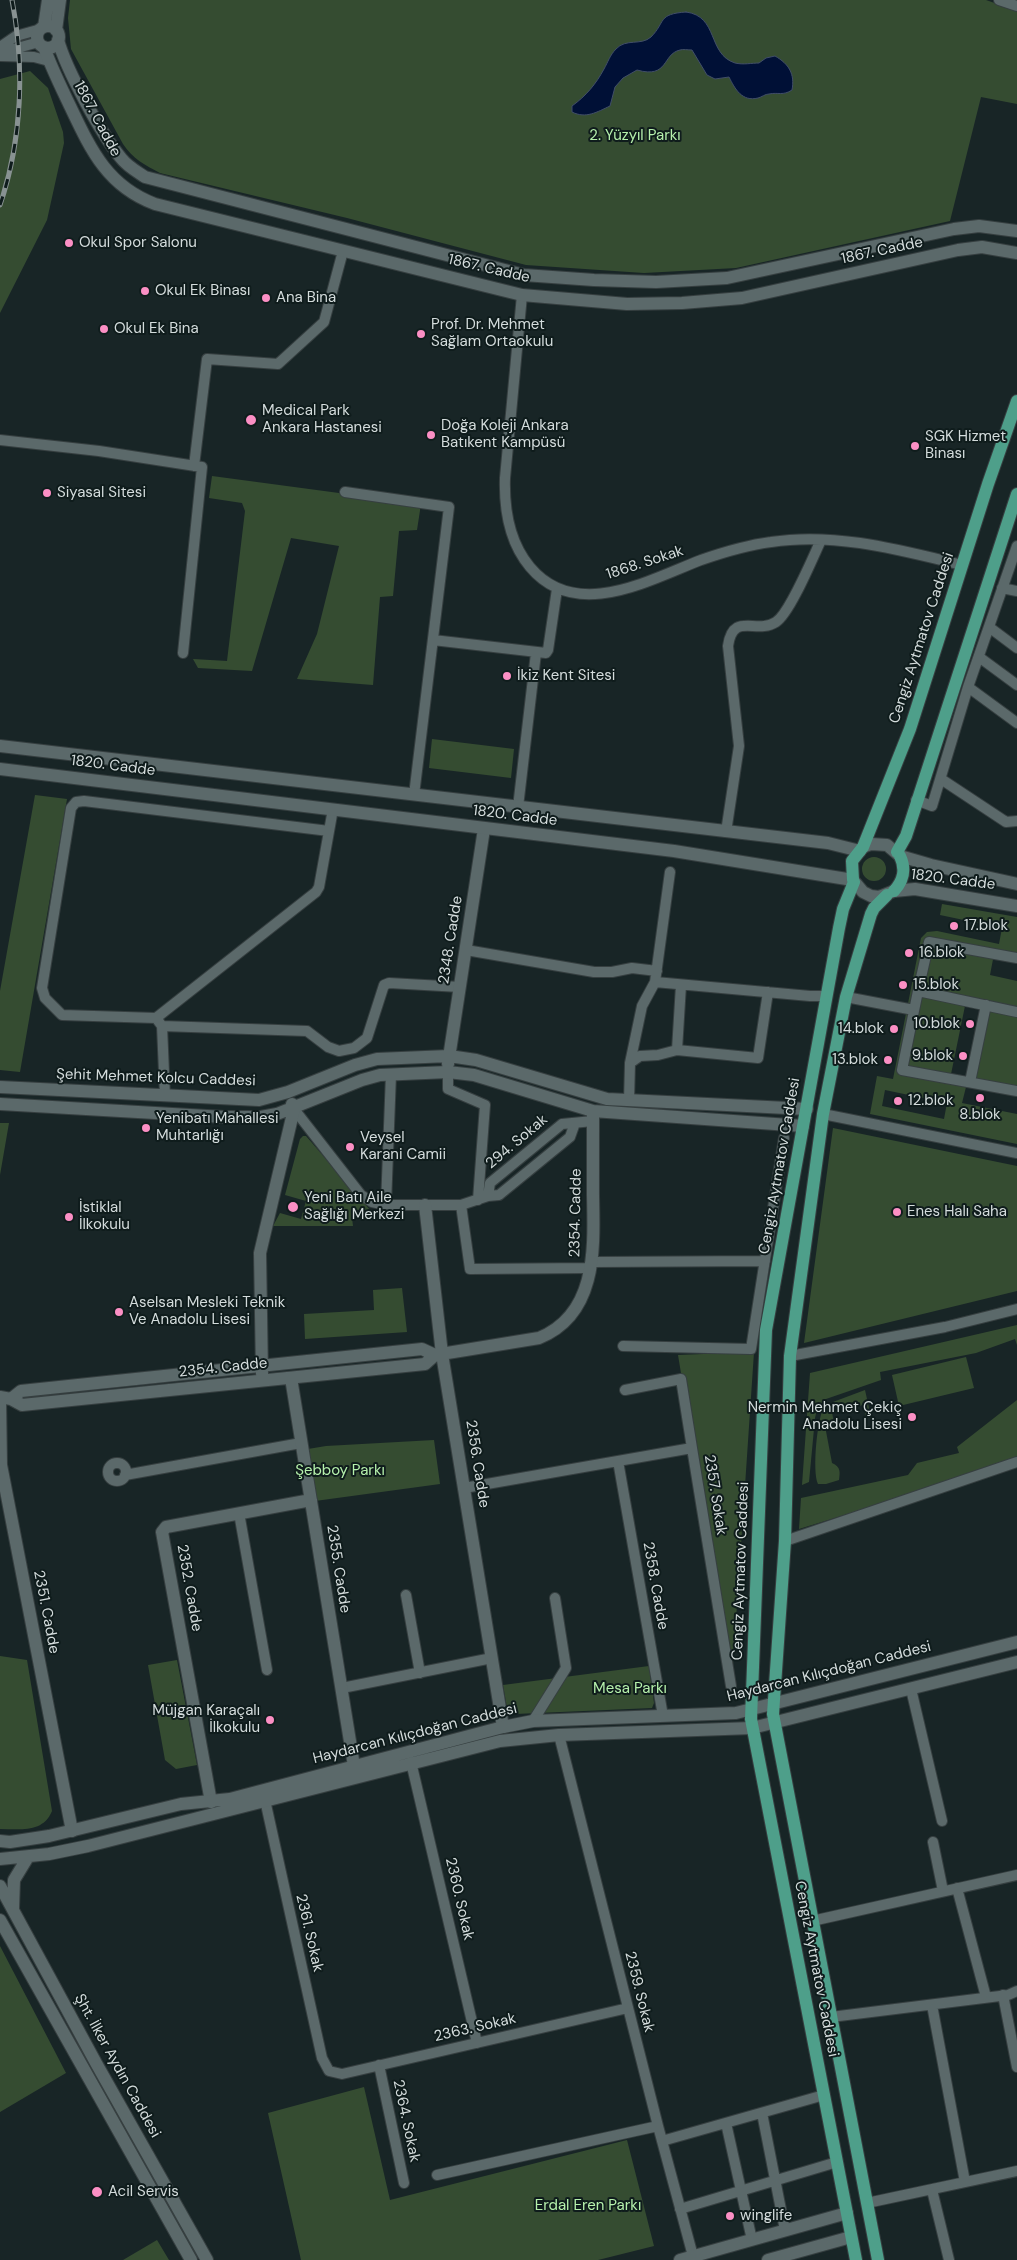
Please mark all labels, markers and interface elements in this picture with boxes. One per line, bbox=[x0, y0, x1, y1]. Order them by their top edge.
street label: 1867. Cadde bbox=[70, 78, 124, 160]
park label: 2. Yüzyıl Parkı bbox=[589, 127, 681, 145]
place label: Okul Spor Salonu bbox=[79, 234, 197, 252]
street label: 1867. Cadde bbox=[839, 234, 925, 268]
marker: Okul Spor Salonu bbox=[63, 237, 75, 249]
street label: 1867. Cadde bbox=[446, 251, 532, 287]
place label: Okul Ek Binası bbox=[155, 282, 250, 300]
marker: Okul Ek Binası bbox=[139, 285, 151, 297]
place label: Ana Bina bbox=[276, 289, 336, 307]
marker: Ana Bina bbox=[260, 292, 272, 304]
place label: Prof. Dr. Mehmet Sağlam Ortaokulu bbox=[431, 316, 553, 351]
place label: Okul Ek Bina bbox=[114, 320, 199, 338]
marker: Okul Ek Bina bbox=[98, 323, 110, 335]
marker: Prof. Dr. Mehmet Sağlam Ortaokulu bbox=[415, 328, 427, 340]
place label: Medical Park Ankara Hastanesi bbox=[262, 402, 382, 437]
marker: Medical Park Ankara Hastanesi bbox=[244, 413, 258, 427]
place label: Doğa Koleji Ankara Batıkent Kampüsü bbox=[441, 417, 569, 452]
place label: SGK Hizmet Binası bbox=[925, 428, 1006, 463]
marker: Doğa Koleji Ankara Batıkent Kampüsü bbox=[425, 429, 437, 441]
marker: SGK Hizmet Binası bbox=[909, 440, 921, 452]
place label: Siyasal Sitesi bbox=[57, 484, 146, 502]
marker: Siyasal Sitesi bbox=[41, 487, 53, 499]
street label: 1868. Sokak bbox=[604, 542, 686, 584]
street label: Cengiz Aytmatov Caddesi bbox=[886, 550, 958, 726]
place label: İkiz Kent Sitesi bbox=[517, 667, 615, 685]
marker: İkiz Kent Sitesi bbox=[501, 670, 513, 682]
street label: 1820. Cadde bbox=[70, 752, 156, 780]
street label: 1820. Cadde bbox=[472, 802, 558, 830]
street label: 1820. Cadde bbox=[910, 866, 996, 894]
street label: 2348. Cadde bbox=[435, 895, 467, 985]
place label: 17.blok bbox=[964, 917, 1008, 935]
marker: 17.blok bbox=[948, 920, 960, 932]
place label: 16.blok bbox=[919, 944, 965, 962]
marker: 16.blok bbox=[903, 947, 915, 959]
place label: 15.blok bbox=[913, 976, 959, 994]
marker: 15.blok bbox=[897, 979, 909, 991]
place label: 10.blok bbox=[914, 1015, 960, 1033]
marker: 10.blok bbox=[964, 1018, 976, 1030]
place label: 14.blok bbox=[838, 1020, 884, 1038]
marker: 14.blok bbox=[888, 1023, 900, 1035]
place label: 9.blok bbox=[912, 1047, 953, 1065]
marker: 9.blok bbox=[957, 1050, 969, 1062]
place label: 13.blok bbox=[832, 1051, 878, 1069]
marker: 13.blok bbox=[882, 1054, 894, 1066]
street label: Şehit Mehmet Kolcu Caddesi bbox=[56, 1066, 256, 1090]
street label: Cengiz Aytmatov Caddesi bbox=[756, 1076, 804, 1256]
place label: 12.blok bbox=[908, 1092, 953, 1110]
marker: 8.blok bbox=[974, 1092, 986, 1104]
marker: 12.blok bbox=[892, 1095, 904, 1107]
place label: 8.blok bbox=[959, 1106, 1001, 1124]
place label: Yenibatı Mahallesi Muhtarlığı bbox=[156, 1110, 279, 1145]
street label: 294. Sokak bbox=[483, 1111, 551, 1173]
marker: Yenibatı Mahallesi Muhtarlığı bbox=[140, 1122, 152, 1134]
place label: Veysel Karani Camii bbox=[360, 1129, 446, 1164]
marker: Veysel Karani Camii bbox=[344, 1141, 356, 1153]
street label: 2354. Cadde bbox=[566, 1168, 586, 1258]
place label: Yeni Batı Aile Sağlığı Merkezi bbox=[304, 1189, 404, 1224]
place label: İstiklal İlkokulu bbox=[79, 1199, 130, 1234]
marker: Yeni Batı Aile Sağlığı Merkezi bbox=[286, 1200, 300, 1214]
place label: Enes Halı Saha bbox=[907, 1203, 1007, 1221]
marker: Enes Halı Saha bbox=[891, 1206, 903, 1218]
marker: İstiklal İlkokulu bbox=[63, 1211, 75, 1223]
place label: Aselsan Mesleki Teknik Ve Anadolu Lisesi bbox=[129, 1294, 285, 1329]
marker: Aselsan Mesleki Teknik Ve Anadolu Lisesi bbox=[113, 1306, 125, 1318]
street label: 2354. Cadde bbox=[178, 1354, 268, 1382]
place label: Nermin Mehmet Çekiç Anadolu Lisesi bbox=[748, 1399, 902, 1434]
marker: Nermin Mehmet Çekiç Anadolu Lisesi bbox=[906, 1411, 918, 1423]
street label: 2356. Cadde bbox=[461, 1419, 493, 1509]
street label: 2357. Sokak bbox=[700, 1453, 730, 1537]
park label: Şebboy Parkı bbox=[295, 1462, 385, 1480]
street label: Cengiz Aytmatov Caddesi bbox=[729, 1481, 753, 1661]
street label: 2355. Cadde bbox=[322, 1524, 354, 1614]
street label: 2358. Cadde bbox=[638, 1541, 672, 1631]
street label: 2352. Cadde bbox=[172, 1543, 206, 1633]
street label: 2351. Cadde bbox=[29, 1569, 63, 1655]
street label: Haydarcan Kılıçdoğan Caddesi bbox=[725, 1638, 933, 1706]
park label: Mesa Parkı bbox=[593, 1680, 667, 1698]
street label: Haydarcan Kılıçdoğan Caddesi bbox=[311, 1700, 519, 1768]
place label: Müjgan Karaçalı İlkokulu bbox=[152, 1702, 260, 1737]
marker: Müjgan Karaçalı İlkokulu bbox=[264, 1714, 276, 1726]
street label: 2360. Sokak bbox=[441, 1856, 477, 1942]
street label: Cengiz Aytmatov Caddesi bbox=[790, 1880, 842, 2058]
street label: 2361. Sokak bbox=[291, 1892, 327, 1974]
street label: 2359. Sokak bbox=[620, 1950, 658, 2034]
street label: Şht. İlker Aydın Caddesi bbox=[70, 1991, 164, 2141]
street label: 2363. Sokak bbox=[432, 2010, 518, 2046]
street label: 2364. Sokak bbox=[388, 2078, 424, 2164]
place label: Acil Servis bbox=[108, 2183, 179, 2201]
marker: Acil Servis bbox=[90, 2185, 104, 2199]
park label: Erdal Eren Parkı bbox=[535, 2197, 641, 2215]
place label: winglife bbox=[740, 2207, 792, 2225]
marker: winglife bbox=[724, 2210, 736, 2222]

